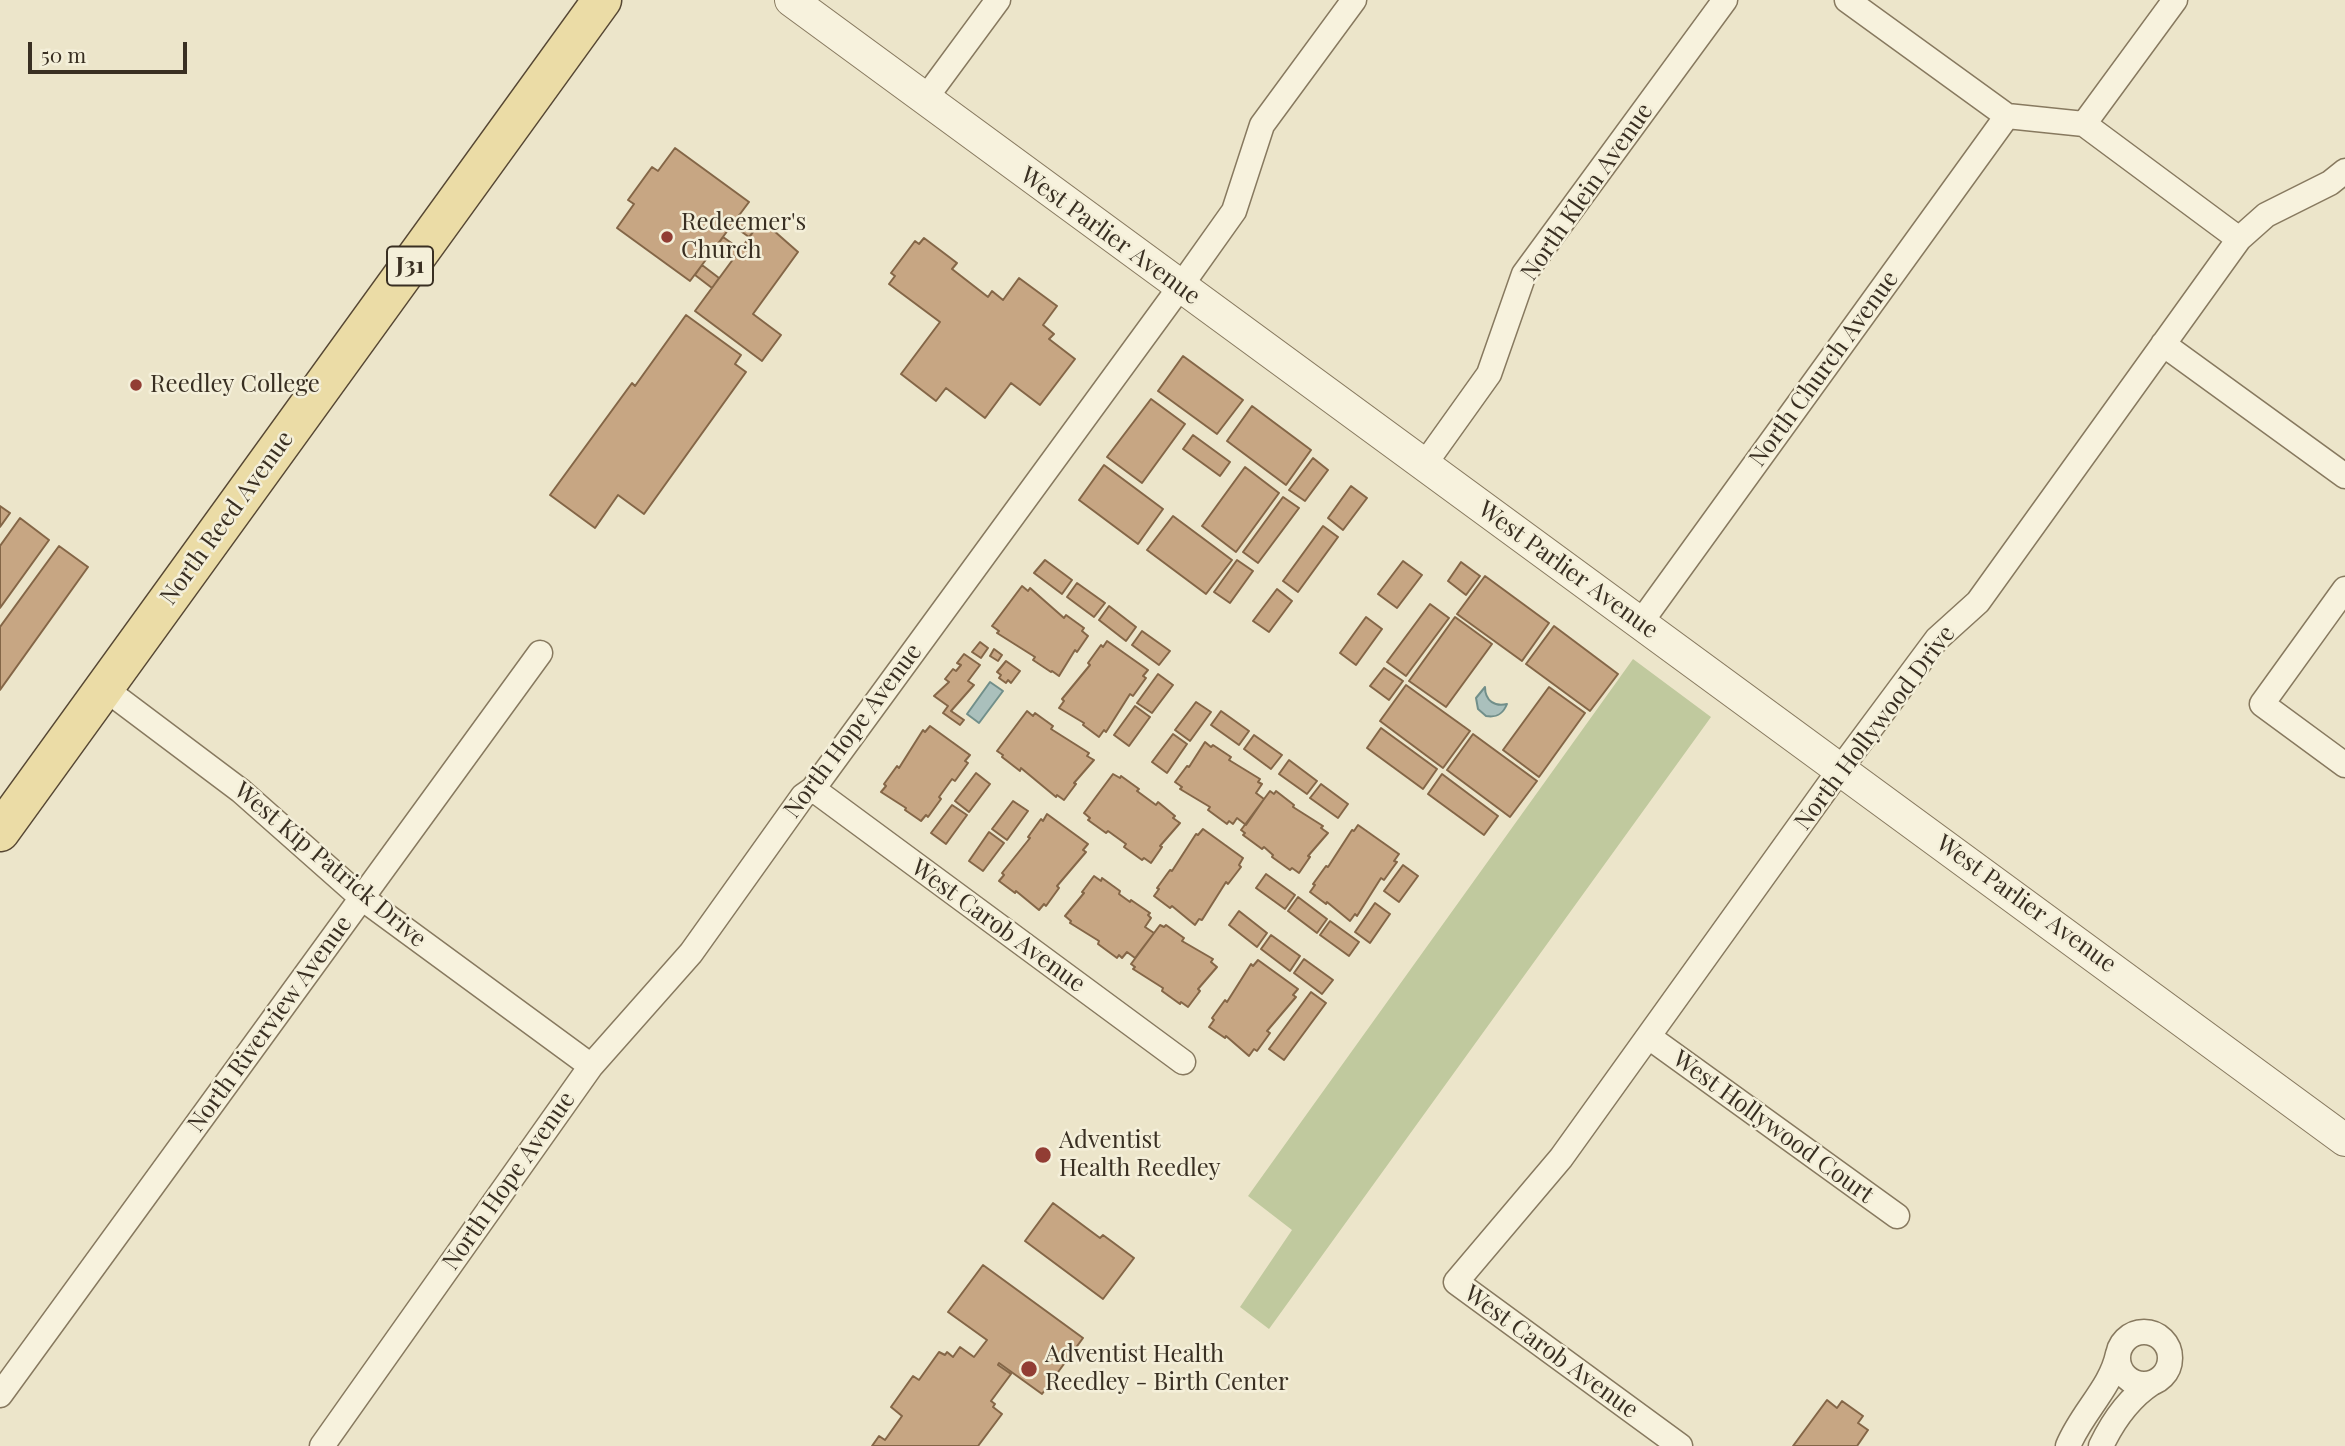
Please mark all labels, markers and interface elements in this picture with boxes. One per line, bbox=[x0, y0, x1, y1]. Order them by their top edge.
scale bar bbox=[32, 28, 191, 72]
text: 50 m bbox=[41, 40, 86, 68]
street label: North Klein Avenue bbox=[1515, 98, 1659, 286]
street label: West Parlier Avenue bbox=[1014, 161, 1206, 311]
place label: Redeemer's Church bbox=[681, 209, 806, 265]
marker: Redeemer's Church bbox=[659, 229, 675, 245]
road number: J31 bbox=[387, 246, 433, 286]
street label: North Church Avenue bbox=[1743, 266, 1905, 472]
place label: Reedley College bbox=[150, 371, 320, 399]
marker: Reedley College bbox=[128, 377, 144, 393]
street label: North Reed Avenue bbox=[154, 425, 300, 611]
street label: West Parlier Avenue bbox=[1472, 495, 1664, 645]
street label: North Hollywood Drive bbox=[1789, 620, 1961, 836]
street label: North Hope Avenue bbox=[778, 638, 928, 824]
street label: West Kip Patrick Drive bbox=[228, 776, 432, 954]
street label: West Parlier Avenue bbox=[1930, 829, 2122, 979]
street label: West Carob Avenue bbox=[905, 853, 1091, 999]
street label: North Riverview Avenue bbox=[182, 910, 358, 1138]
street label: West Hollywood Court bbox=[1667, 1044, 1879, 1210]
street label: North Hope Avenue bbox=[437, 1086, 581, 1276]
place label: Adventist Health Reedley bbox=[1059, 1127, 1221, 1183]
marker: Adventist Health Reedley bbox=[1033, 1145, 1053, 1165]
street label: West Carob Avenue bbox=[1458, 1279, 1644, 1425]
place label: Adventist Health Reedley - Birth Center bbox=[1045, 1341, 1289, 1397]
marker: Adventist Health Reedley - Birth Center bbox=[1019, 1359, 1039, 1379]

